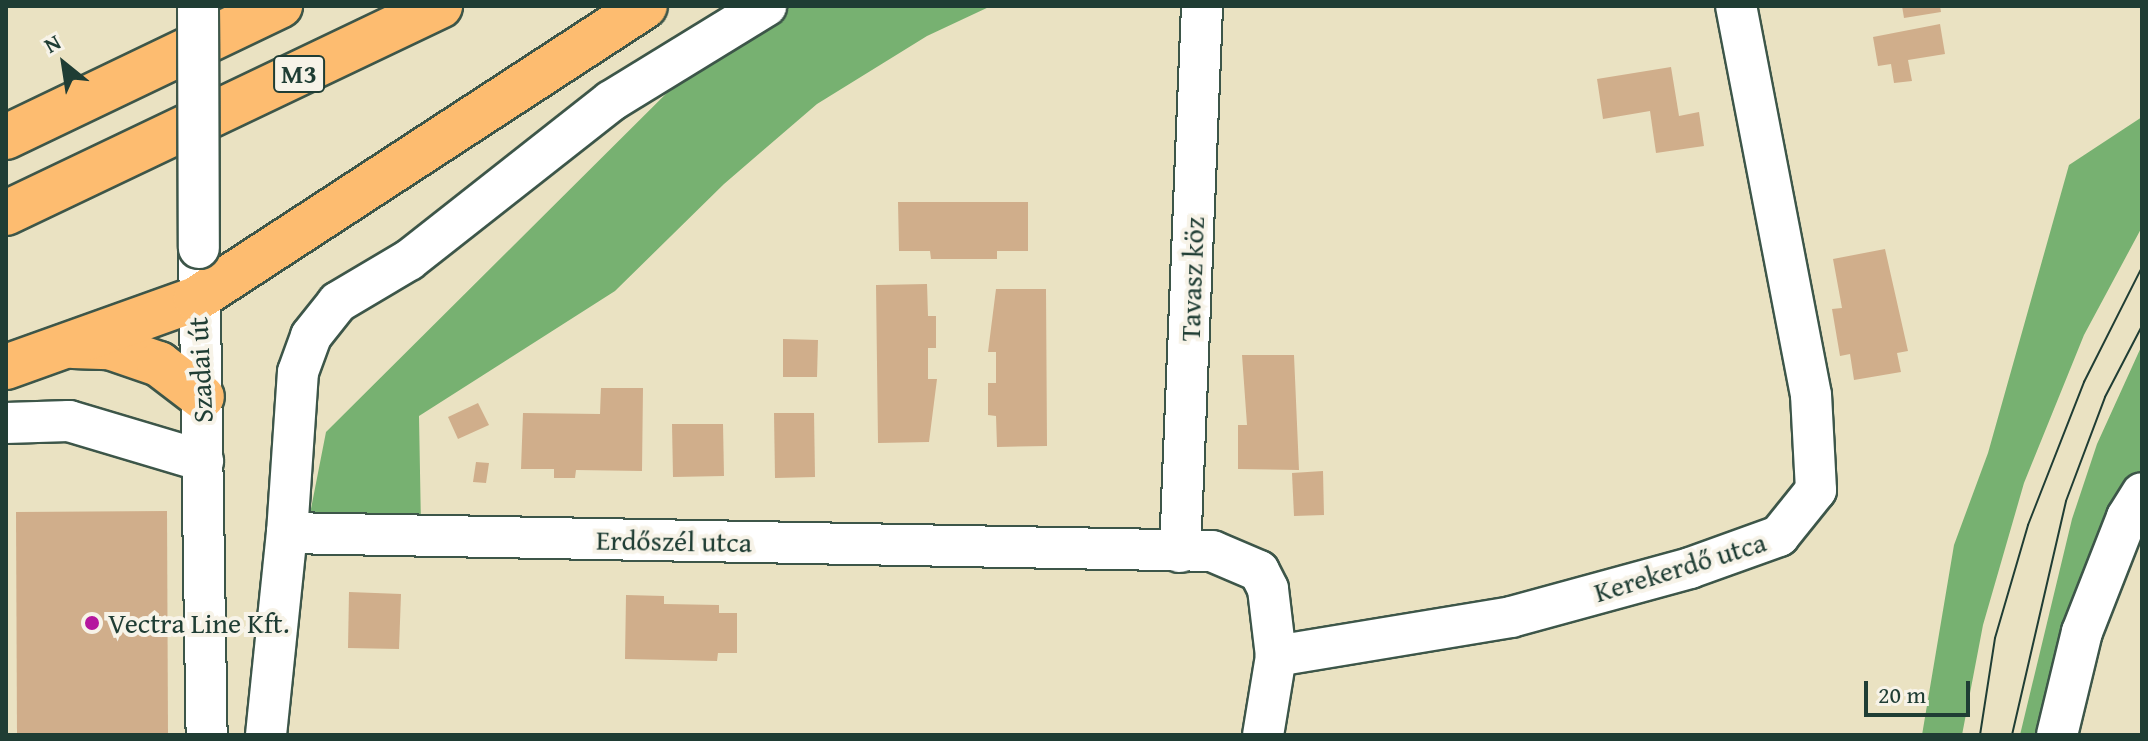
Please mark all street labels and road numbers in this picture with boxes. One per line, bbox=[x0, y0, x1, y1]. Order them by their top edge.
road number: M3 bbox=[273, 52, 325, 96]
street label: Tavasz köz bbox=[1173, 216, 1211, 342]
street label: Szadai út bbox=[180, 316, 220, 424]
street label: Erdőszél utca bbox=[596, 523, 752, 559]
street label: Kerekerdő utca bbox=[1590, 525, 1770, 609]

